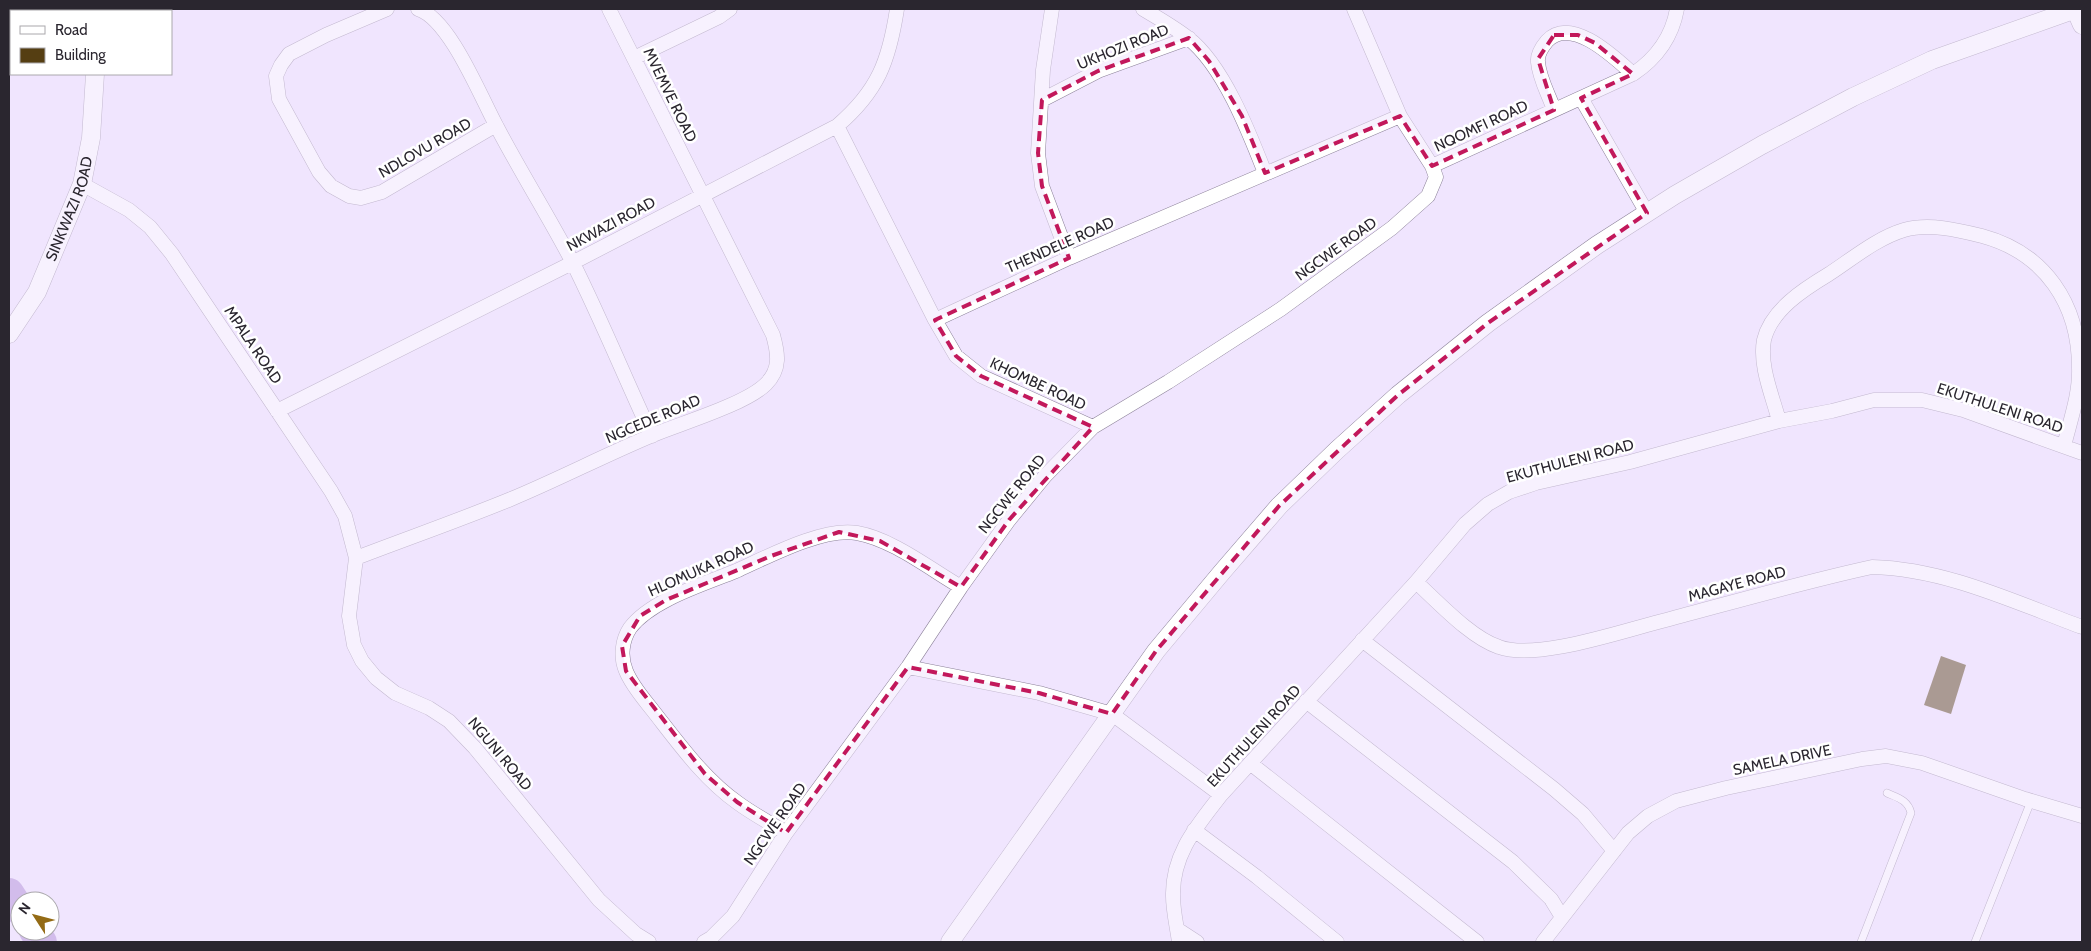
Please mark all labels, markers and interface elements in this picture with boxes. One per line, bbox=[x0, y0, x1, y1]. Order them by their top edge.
legend bbox=[10, 10, 172, 75]
street label: UKHOZI ROAD bbox=[1075, 20, 1172, 74]
text: Road bbox=[55, 21, 88, 39]
street label: MVEMVE ROAD bbox=[639, 45, 701, 145]
text: Building bbox=[55, 46, 106, 64]
street label: NQOMFI ROAD bbox=[1431, 96, 1531, 156]
street label: NDLOVU ROAD bbox=[375, 114, 475, 182]
street label: SINKWAZI ROAD bbox=[42, 155, 96, 264]
street label: NKWAZI ROAD bbox=[564, 193, 659, 255]
street label: THENDELE ROAD bbox=[1003, 213, 1117, 277]
street label: NGCWE ROAD bbox=[1292, 213, 1380, 285]
street label: MPALA ROAD bbox=[220, 303, 286, 387]
street label: KHOMBE ROAD bbox=[987, 354, 1089, 414]
street label: EKUTHULENI ROAD bbox=[1935, 379, 2065, 437]
street label: NGCEDE ROAD bbox=[603, 391, 703, 447]
street label: EKUTHULENI ROAD bbox=[1504, 435, 1636, 487]
street label: NGCWE ROAD bbox=[975, 451, 1049, 537]
street label: HLOMUKA ROAD bbox=[645, 538, 757, 600]
street label: MAGAYE ROAD bbox=[1686, 562, 1788, 606]
street label: EKUTHULENI ROAD bbox=[1203, 681, 1305, 791]
street label: NGUNI ROAD bbox=[464, 714, 536, 794]
street label: SAMELA DRIVE bbox=[1731, 741, 1833, 779]
street label: NGCWE ROAD bbox=[740, 779, 810, 869]
north arrow bbox=[10, 891, 60, 941]
text: N bbox=[14, 899, 35, 918]

